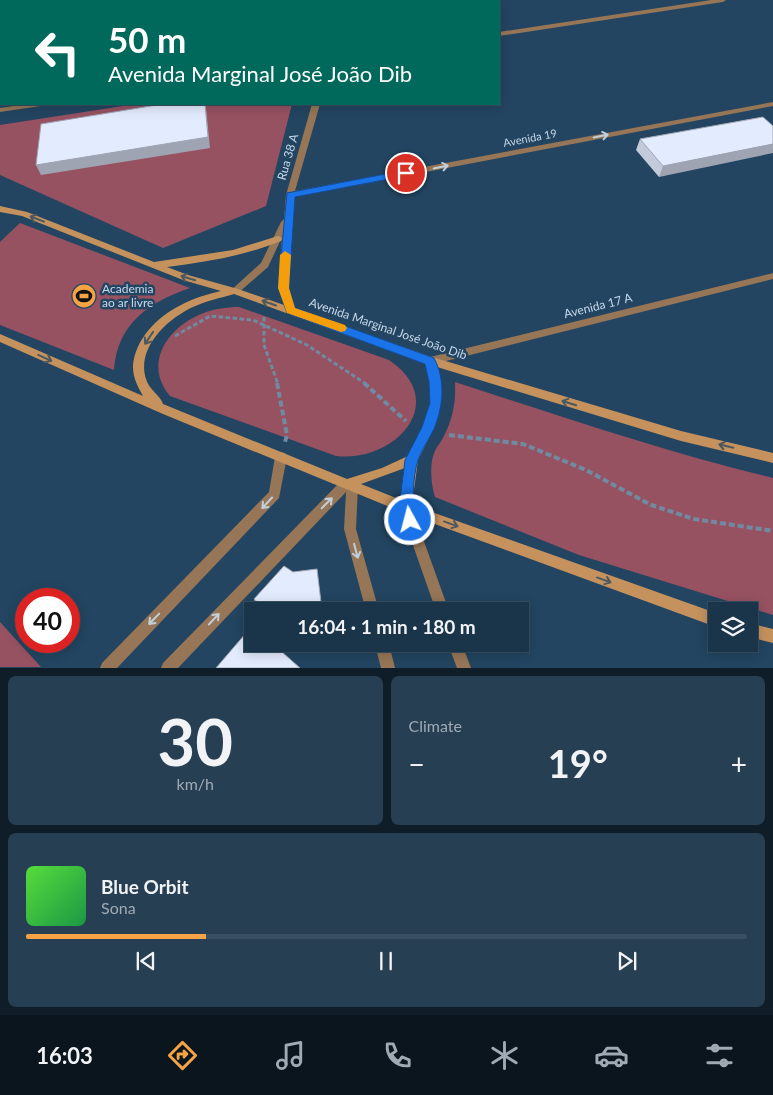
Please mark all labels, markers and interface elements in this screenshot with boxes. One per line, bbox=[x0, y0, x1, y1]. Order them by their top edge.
text: 50 m bbox=[108, 18, 186, 60]
icon: left bbox=[25, 20, 90, 85]
text: Avenida Marginal José João Dib bbox=[108, 60, 412, 87]
street label: Avenida 19 bbox=[502, 126, 558, 149]
street label: Rua 38 A bbox=[274, 131, 302, 182]
one-way arrow bbox=[593, 131, 609, 141]
pin bbox=[385, 152, 427, 194]
icon: arrive bbox=[392, 159, 420, 187]
one-way arrow bbox=[433, 161, 449, 171]
one-way arrow bbox=[30, 214, 45, 223]
one-way arrow bbox=[181, 272, 197, 282]
place label: Academia ao ar livre bbox=[102, 281, 153, 310]
sports icon: Academia ao ar livre bbox=[71, 283, 97, 309]
street label: Avenida 17 A bbox=[562, 290, 635, 321]
street label: Avenida Marginal José João Dib bbox=[307, 294, 469, 363]
one-way arrow bbox=[262, 298, 277, 307]
one-way arrow bbox=[144, 331, 154, 345]
one-way arrow bbox=[37, 353, 52, 363]
one-way arrow bbox=[562, 397, 578, 407]
one-way arrow bbox=[718, 441, 734, 450]
position arrow bbox=[383, 493, 435, 545]
one-way arrow bbox=[261, 496, 273, 509]
one-way arrow bbox=[321, 496, 333, 509]
one-way arrow bbox=[443, 520, 459, 529]
one-way arrow bbox=[352, 543, 362, 559]
one-way arrow bbox=[596, 576, 611, 585]
speed limit sign: 40 bbox=[15, 588, 80, 653]
map controls bbox=[708, 602, 758, 652]
button: layers bbox=[708, 602, 758, 652]
one-way arrow bbox=[148, 613, 160, 625]
one-way arrow bbox=[208, 613, 220, 625]
text: 16:04 · 1 min · 180 m bbox=[297, 615, 476, 638]
text: 30 bbox=[158, 702, 233, 780]
text: Climate bbox=[409, 716, 462, 735]
text: 19° bbox=[548, 740, 608, 786]
text: − bbox=[409, 747, 425, 781]
text: + bbox=[731, 747, 747, 781]
text: km/h bbox=[177, 774, 214, 793]
text: Blue Orbit bbox=[101, 875, 189, 898]
text: Sona bbox=[101, 898, 136, 917]
icon: previous bbox=[132, 947, 160, 975]
icon: pause bbox=[372, 947, 400, 975]
icon: next bbox=[613, 947, 641, 975]
icon: directions bbox=[165, 1038, 200, 1073]
icon: music bbox=[273, 1038, 308, 1073]
icon: phone bbox=[380, 1038, 415, 1073]
icon: climate bbox=[487, 1038, 522, 1073]
icon: car bbox=[594, 1038, 629, 1073]
icon: filters bbox=[702, 1038, 737, 1073]
text: 16:03 bbox=[36, 1042, 93, 1069]

